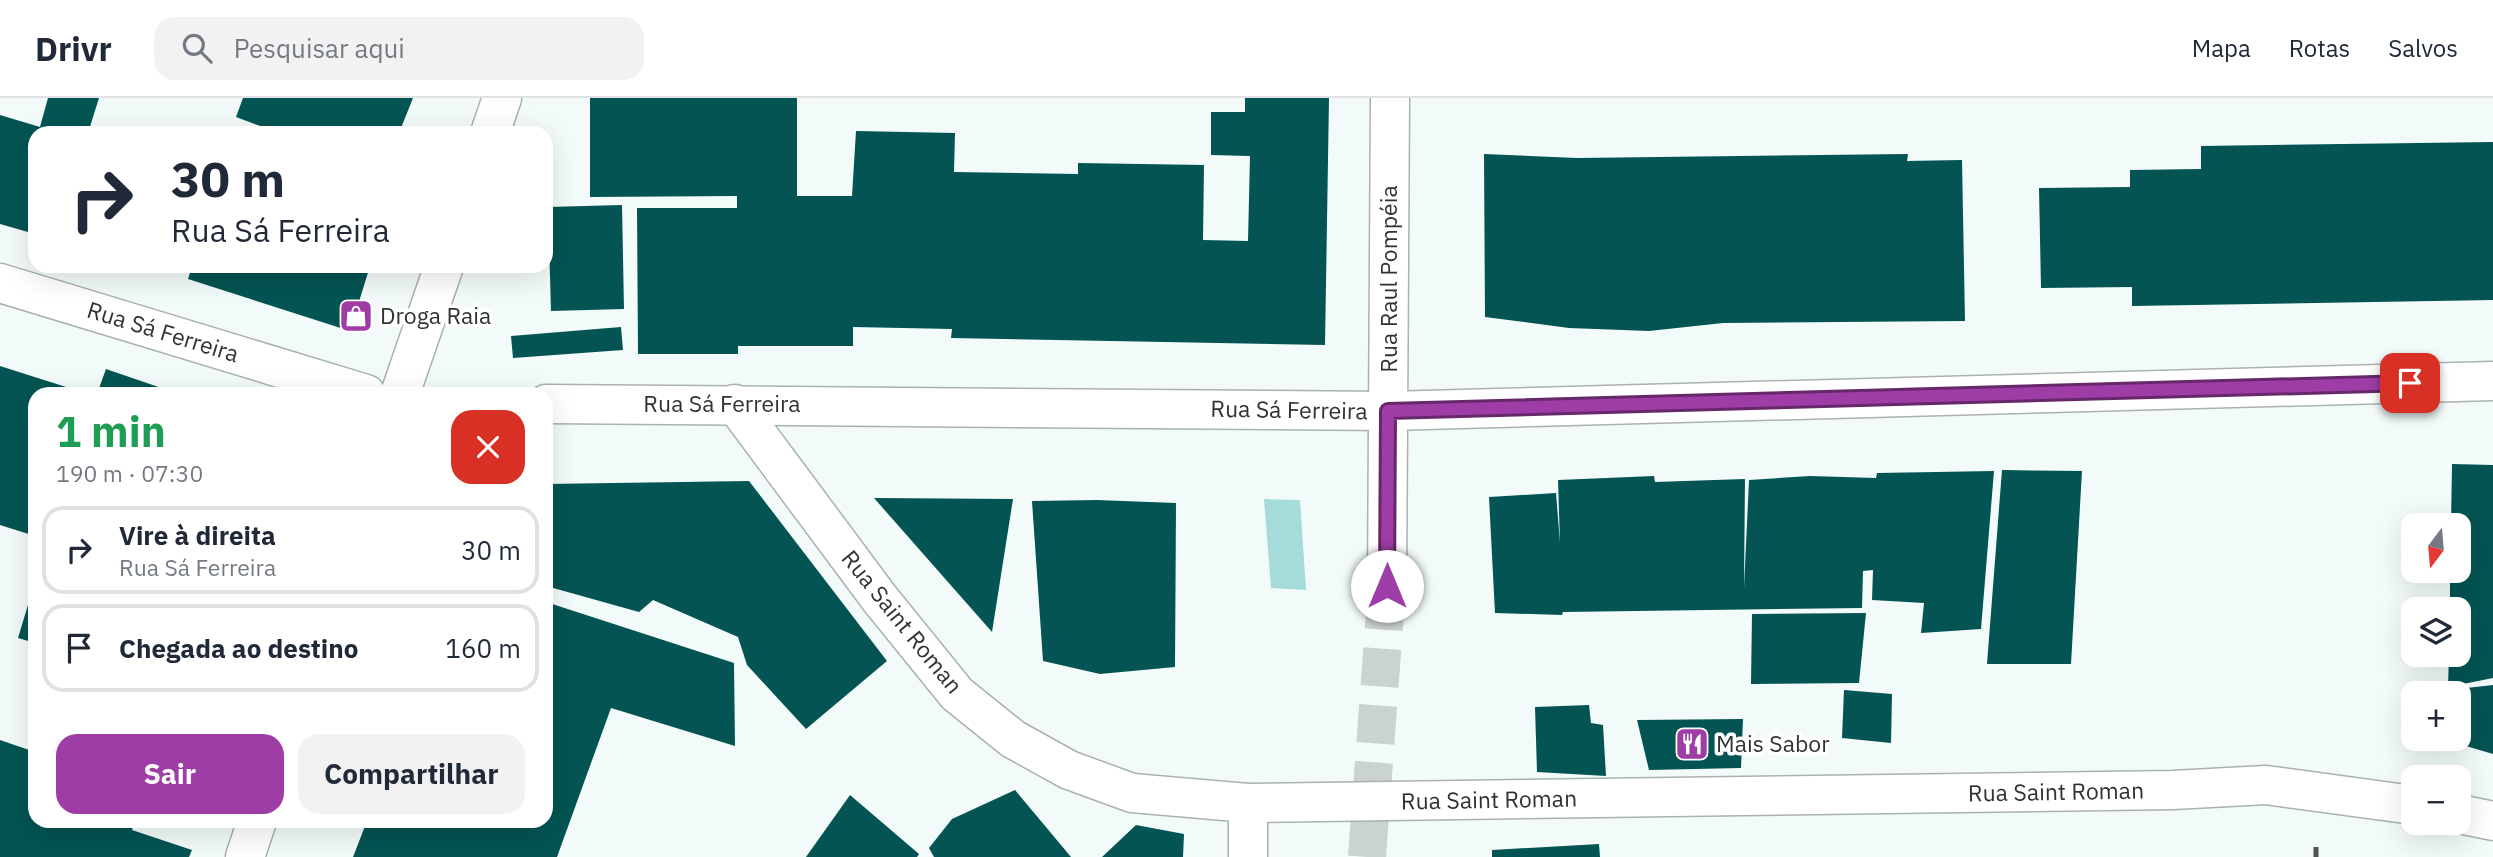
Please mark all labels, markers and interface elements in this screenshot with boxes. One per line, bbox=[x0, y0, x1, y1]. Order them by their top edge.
search box bbox=[154, 17, 644, 80]
text: Drivr bbox=[35, 27, 112, 70]
icon: search bbox=[178, 29, 216, 67]
text: Pesquisar aqui bbox=[234, 31, 405, 65]
text: Mapa bbox=[2192, 32, 2251, 64]
text: Rotas bbox=[2289, 32, 2350, 64]
text: Salvos bbox=[2388, 32, 2458, 64]
text: 30 m bbox=[171, 147, 285, 210]
icon: right bbox=[56, 154, 147, 245]
street label: Rua Raul Pompéia bbox=[1373, 185, 1403, 373]
text: Rua Sá Ferreira bbox=[171, 209, 390, 251]
street label: Rua Sá Ferreira bbox=[84, 294, 243, 368]
shop icon: Droga Raia bbox=[337, 297, 375, 335]
place label: Droga Raia bbox=[380, 300, 491, 330]
pin bbox=[2380, 353, 2440, 413]
icon: arrive bbox=[2391, 364, 2429, 402]
street label: Rua Sá Ferreira bbox=[643, 388, 801, 418]
street label: Rua Sá Ferreira bbox=[1210, 393, 1368, 425]
text: 1 min bbox=[56, 404, 166, 459]
button: close bbox=[451, 410, 525, 484]
text: 190 m · 07:30 bbox=[56, 458, 203, 488]
north arrow bbox=[2401, 513, 2471, 583]
map controls bbox=[2401, 513, 2471, 835]
text: Vire à direita bbox=[119, 518, 276, 552]
icon: right bbox=[60, 531, 98, 569]
text: 30 m bbox=[461, 533, 521, 567]
street label: Rua Saint Roman bbox=[836, 543, 970, 699]
position arrow bbox=[1350, 549, 1424, 623]
text: Rua Sá Ferreira bbox=[119, 552, 276, 582]
button: layers bbox=[2401, 597, 2471, 667]
icon: arrive bbox=[60, 629, 98, 667]
text: Chegada ao destino bbox=[119, 631, 358, 665]
text: 160 m bbox=[445, 631, 521, 665]
button: + bbox=[2401, 681, 2471, 751]
restaurant icon: Mais Sabor bbox=[1673, 725, 1711, 763]
place label: Mais Sabor bbox=[1716, 728, 1830, 758]
button: Sair bbox=[56, 734, 284, 814]
button: Compartilhar bbox=[298, 734, 525, 814]
button: − bbox=[2401, 765, 2471, 835]
street label: Rua Saint Roman bbox=[1968, 774, 2144, 808]
street label: Rua Saint Roman bbox=[1401, 782, 1577, 816]

